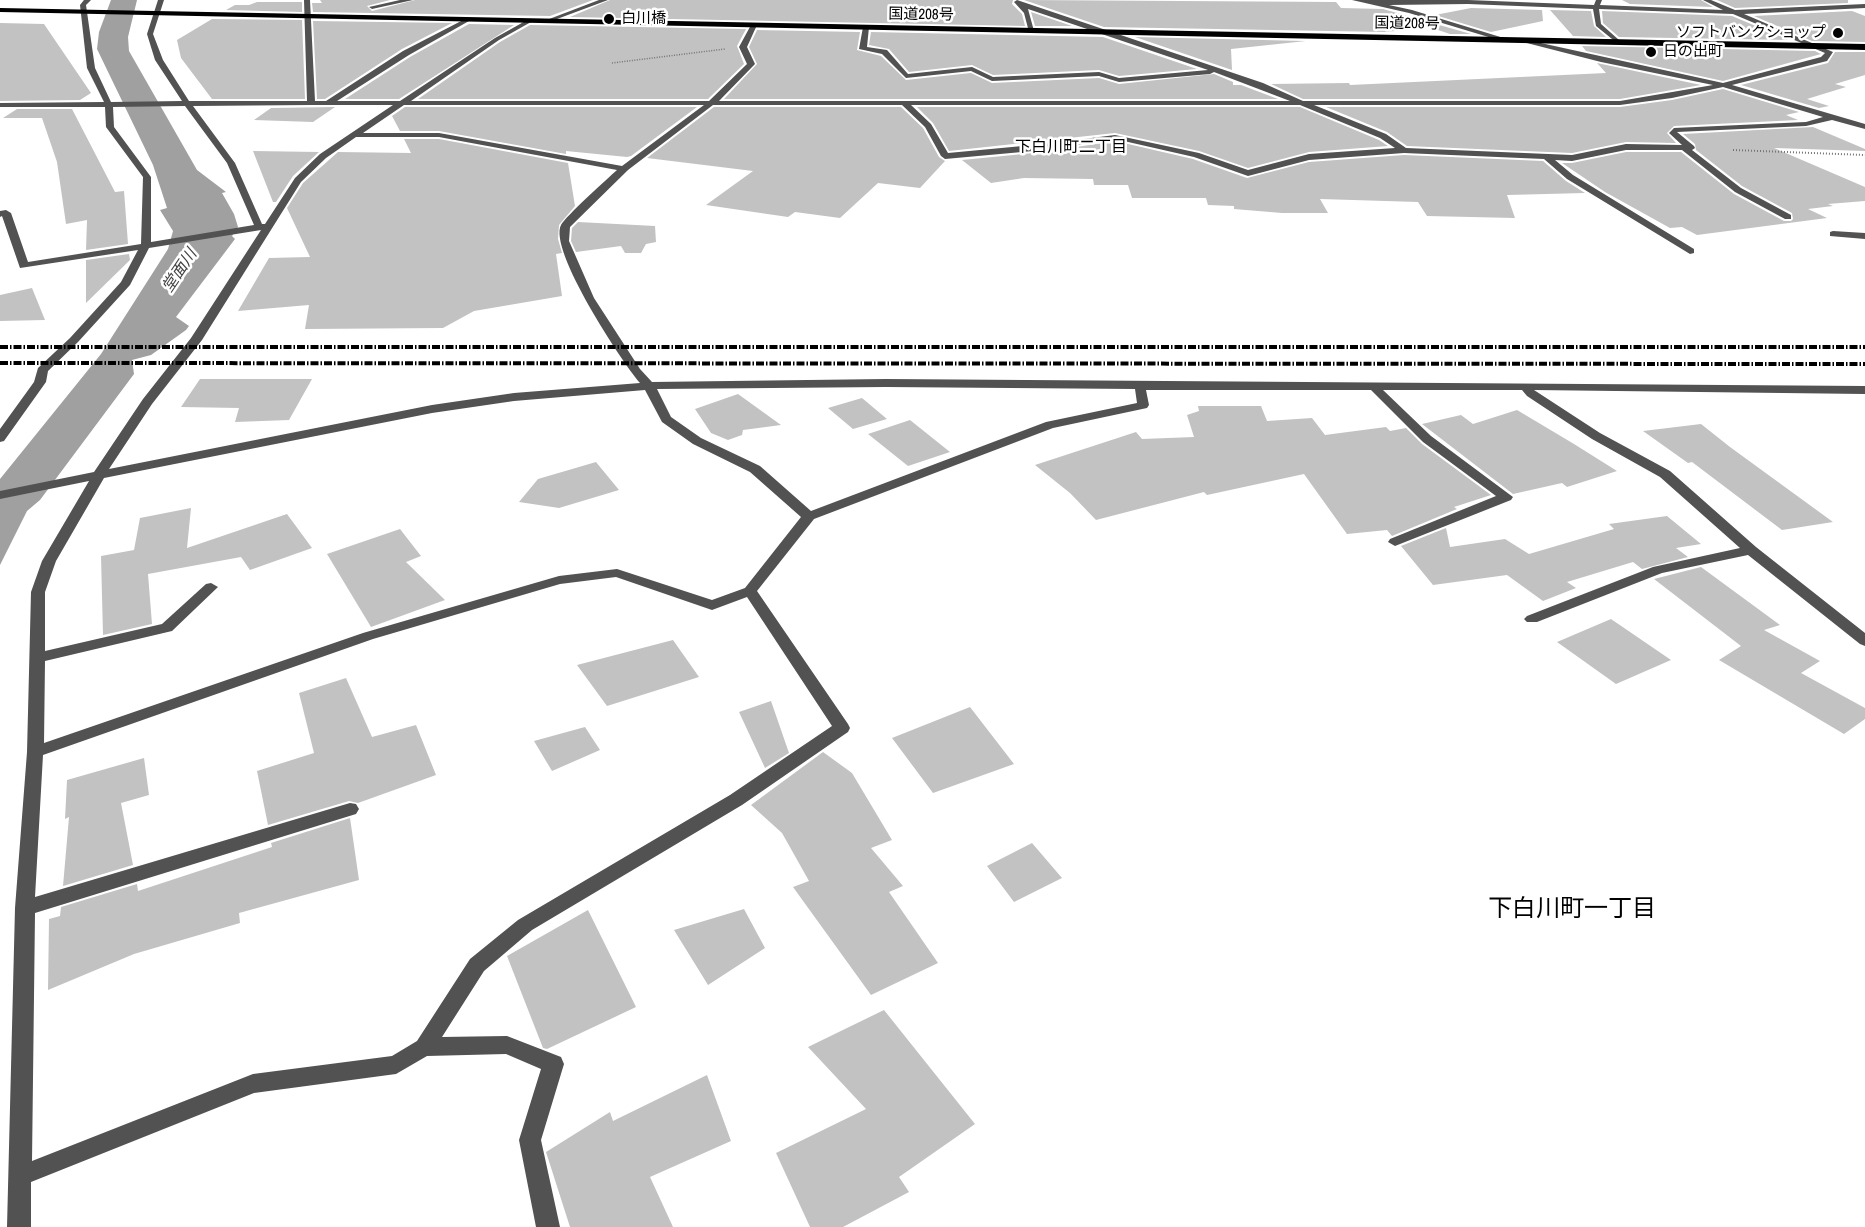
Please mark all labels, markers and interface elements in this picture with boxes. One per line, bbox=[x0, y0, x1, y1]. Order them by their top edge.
street label: 国道208号 bbox=[888, 5, 954, 25]
place label: 白川橋 bbox=[621, 10, 666, 28]
marker: 白川橋 bbox=[602, 12, 616, 26]
street label: 国道208号 bbox=[1374, 14, 1440, 34]
place label: ソフトバンクショップ bbox=[1676, 24, 1826, 42]
marker: ソフトバンクショップ bbox=[1831, 26, 1845, 40]
place label: 日の出町 bbox=[1663, 43, 1723, 61]
marker: 日の出町 bbox=[1644, 45, 1658, 59]
district label: 下白川町二丁目 bbox=[1015, 138, 1127, 158]
water label: 堂面川 bbox=[159, 246, 201, 296]
district label: 下白川町一丁目 bbox=[1488, 896, 1656, 924]

